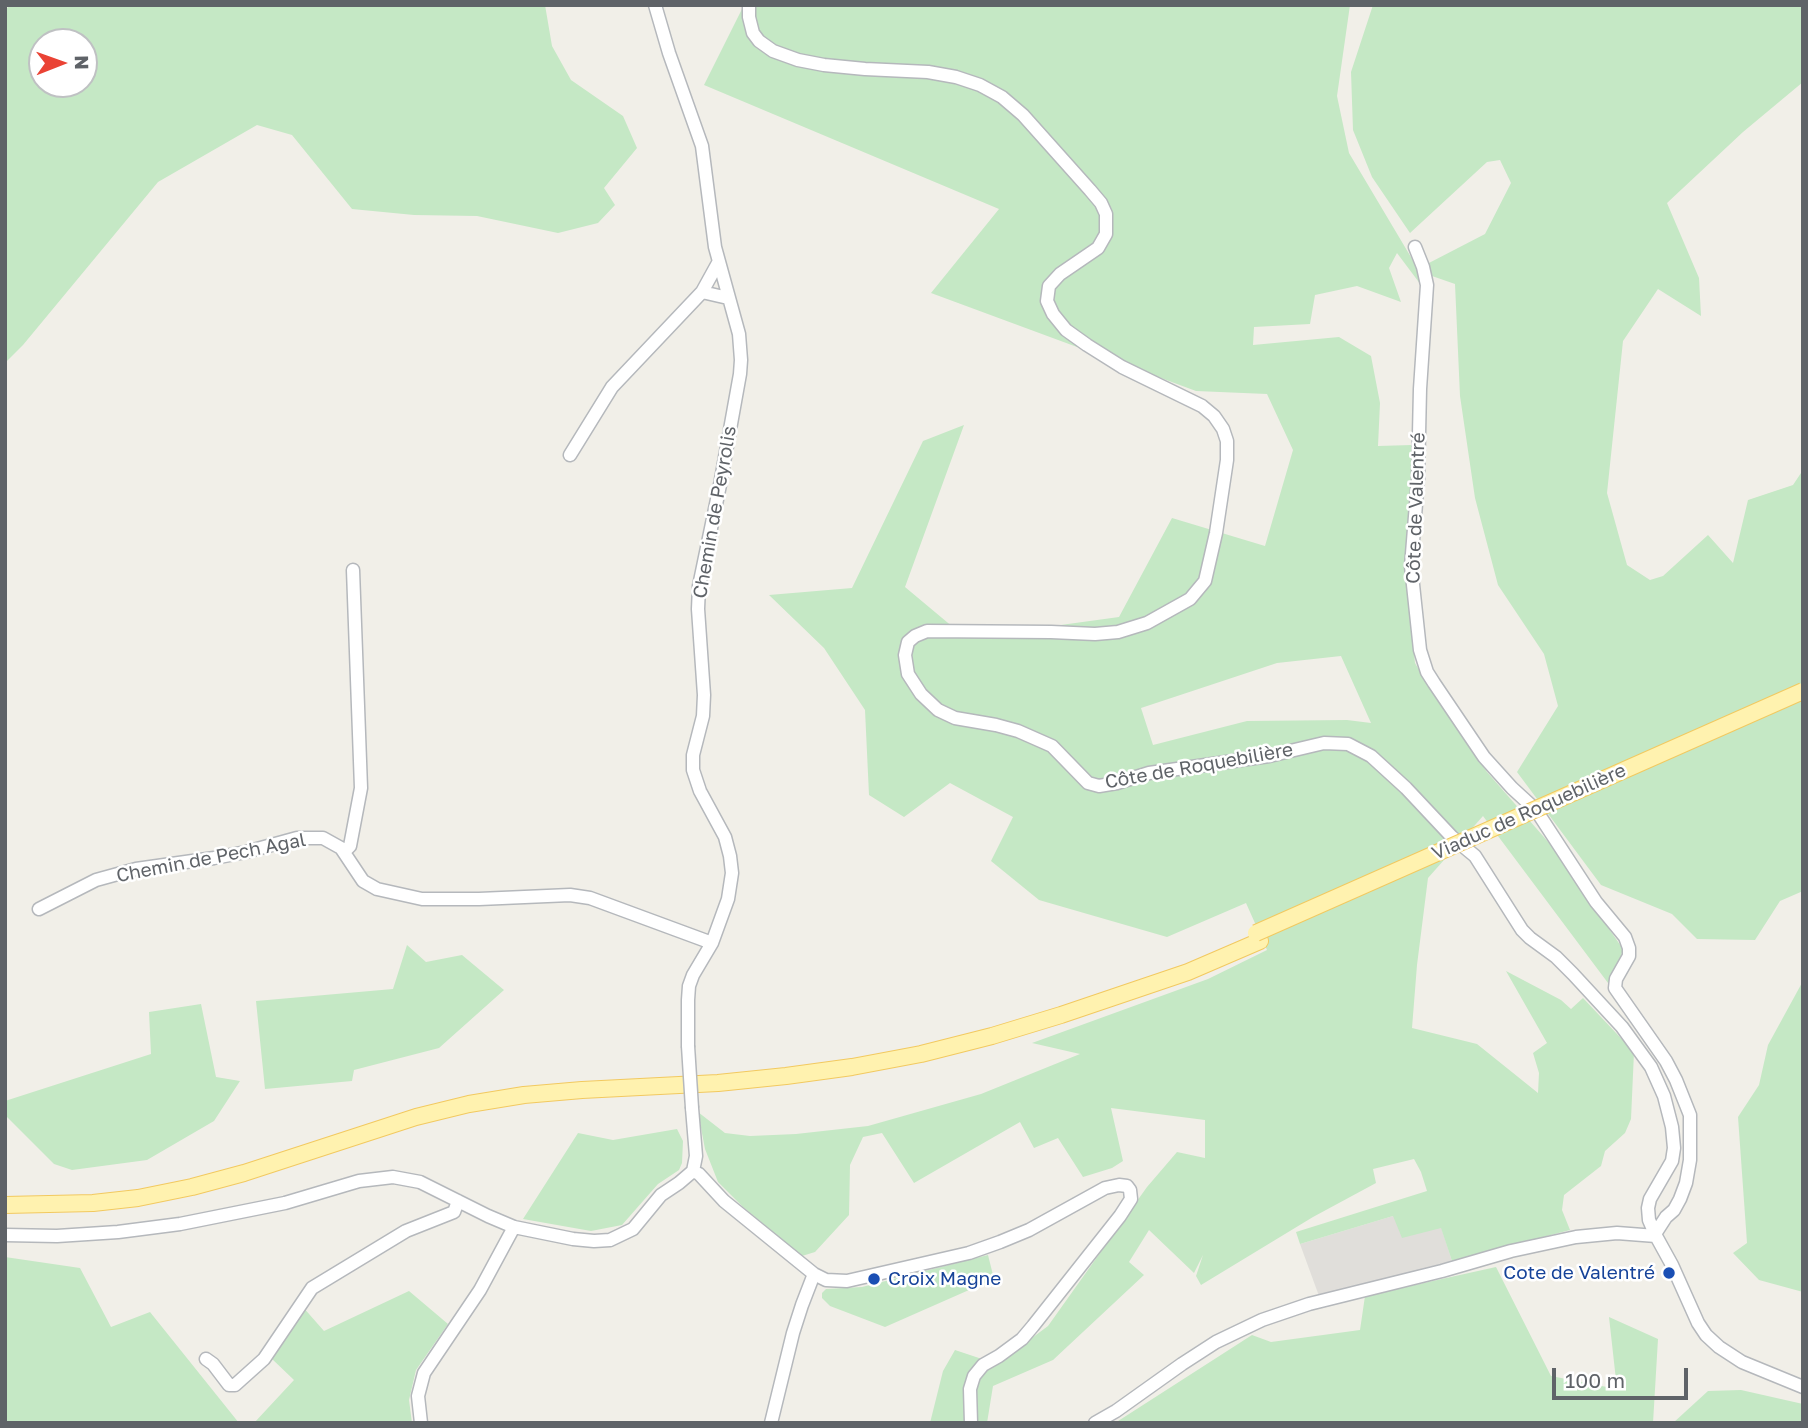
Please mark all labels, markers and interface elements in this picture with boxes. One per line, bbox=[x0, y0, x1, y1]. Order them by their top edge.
north arrow bbox=[28, 28, 98, 98]
text: N bbox=[71, 55, 94, 70]
street label: Chemin de Peyrolis bbox=[689, 424, 741, 600]
street label: Côte de Valentré bbox=[1402, 432, 1430, 584]
street label: Côte de Roquebilière bbox=[1103, 738, 1295, 794]
street label: Viaduc de Roquebilière bbox=[1429, 759, 1629, 865]
street label: Chemin de Pech Agal bbox=[114, 828, 308, 888]
place label: Cote de Valentré bbox=[1503, 1262, 1655, 1284]
marker: Cote de Valentré bbox=[1661, 1265, 1677, 1281]
place label: Croix Magne bbox=[888, 1268, 1001, 1290]
marker: Croix Magne bbox=[866, 1271, 882, 1287]
scale bar bbox=[1556, 1354, 1692, 1398]
text: 100 m bbox=[1565, 1367, 1625, 1393]

